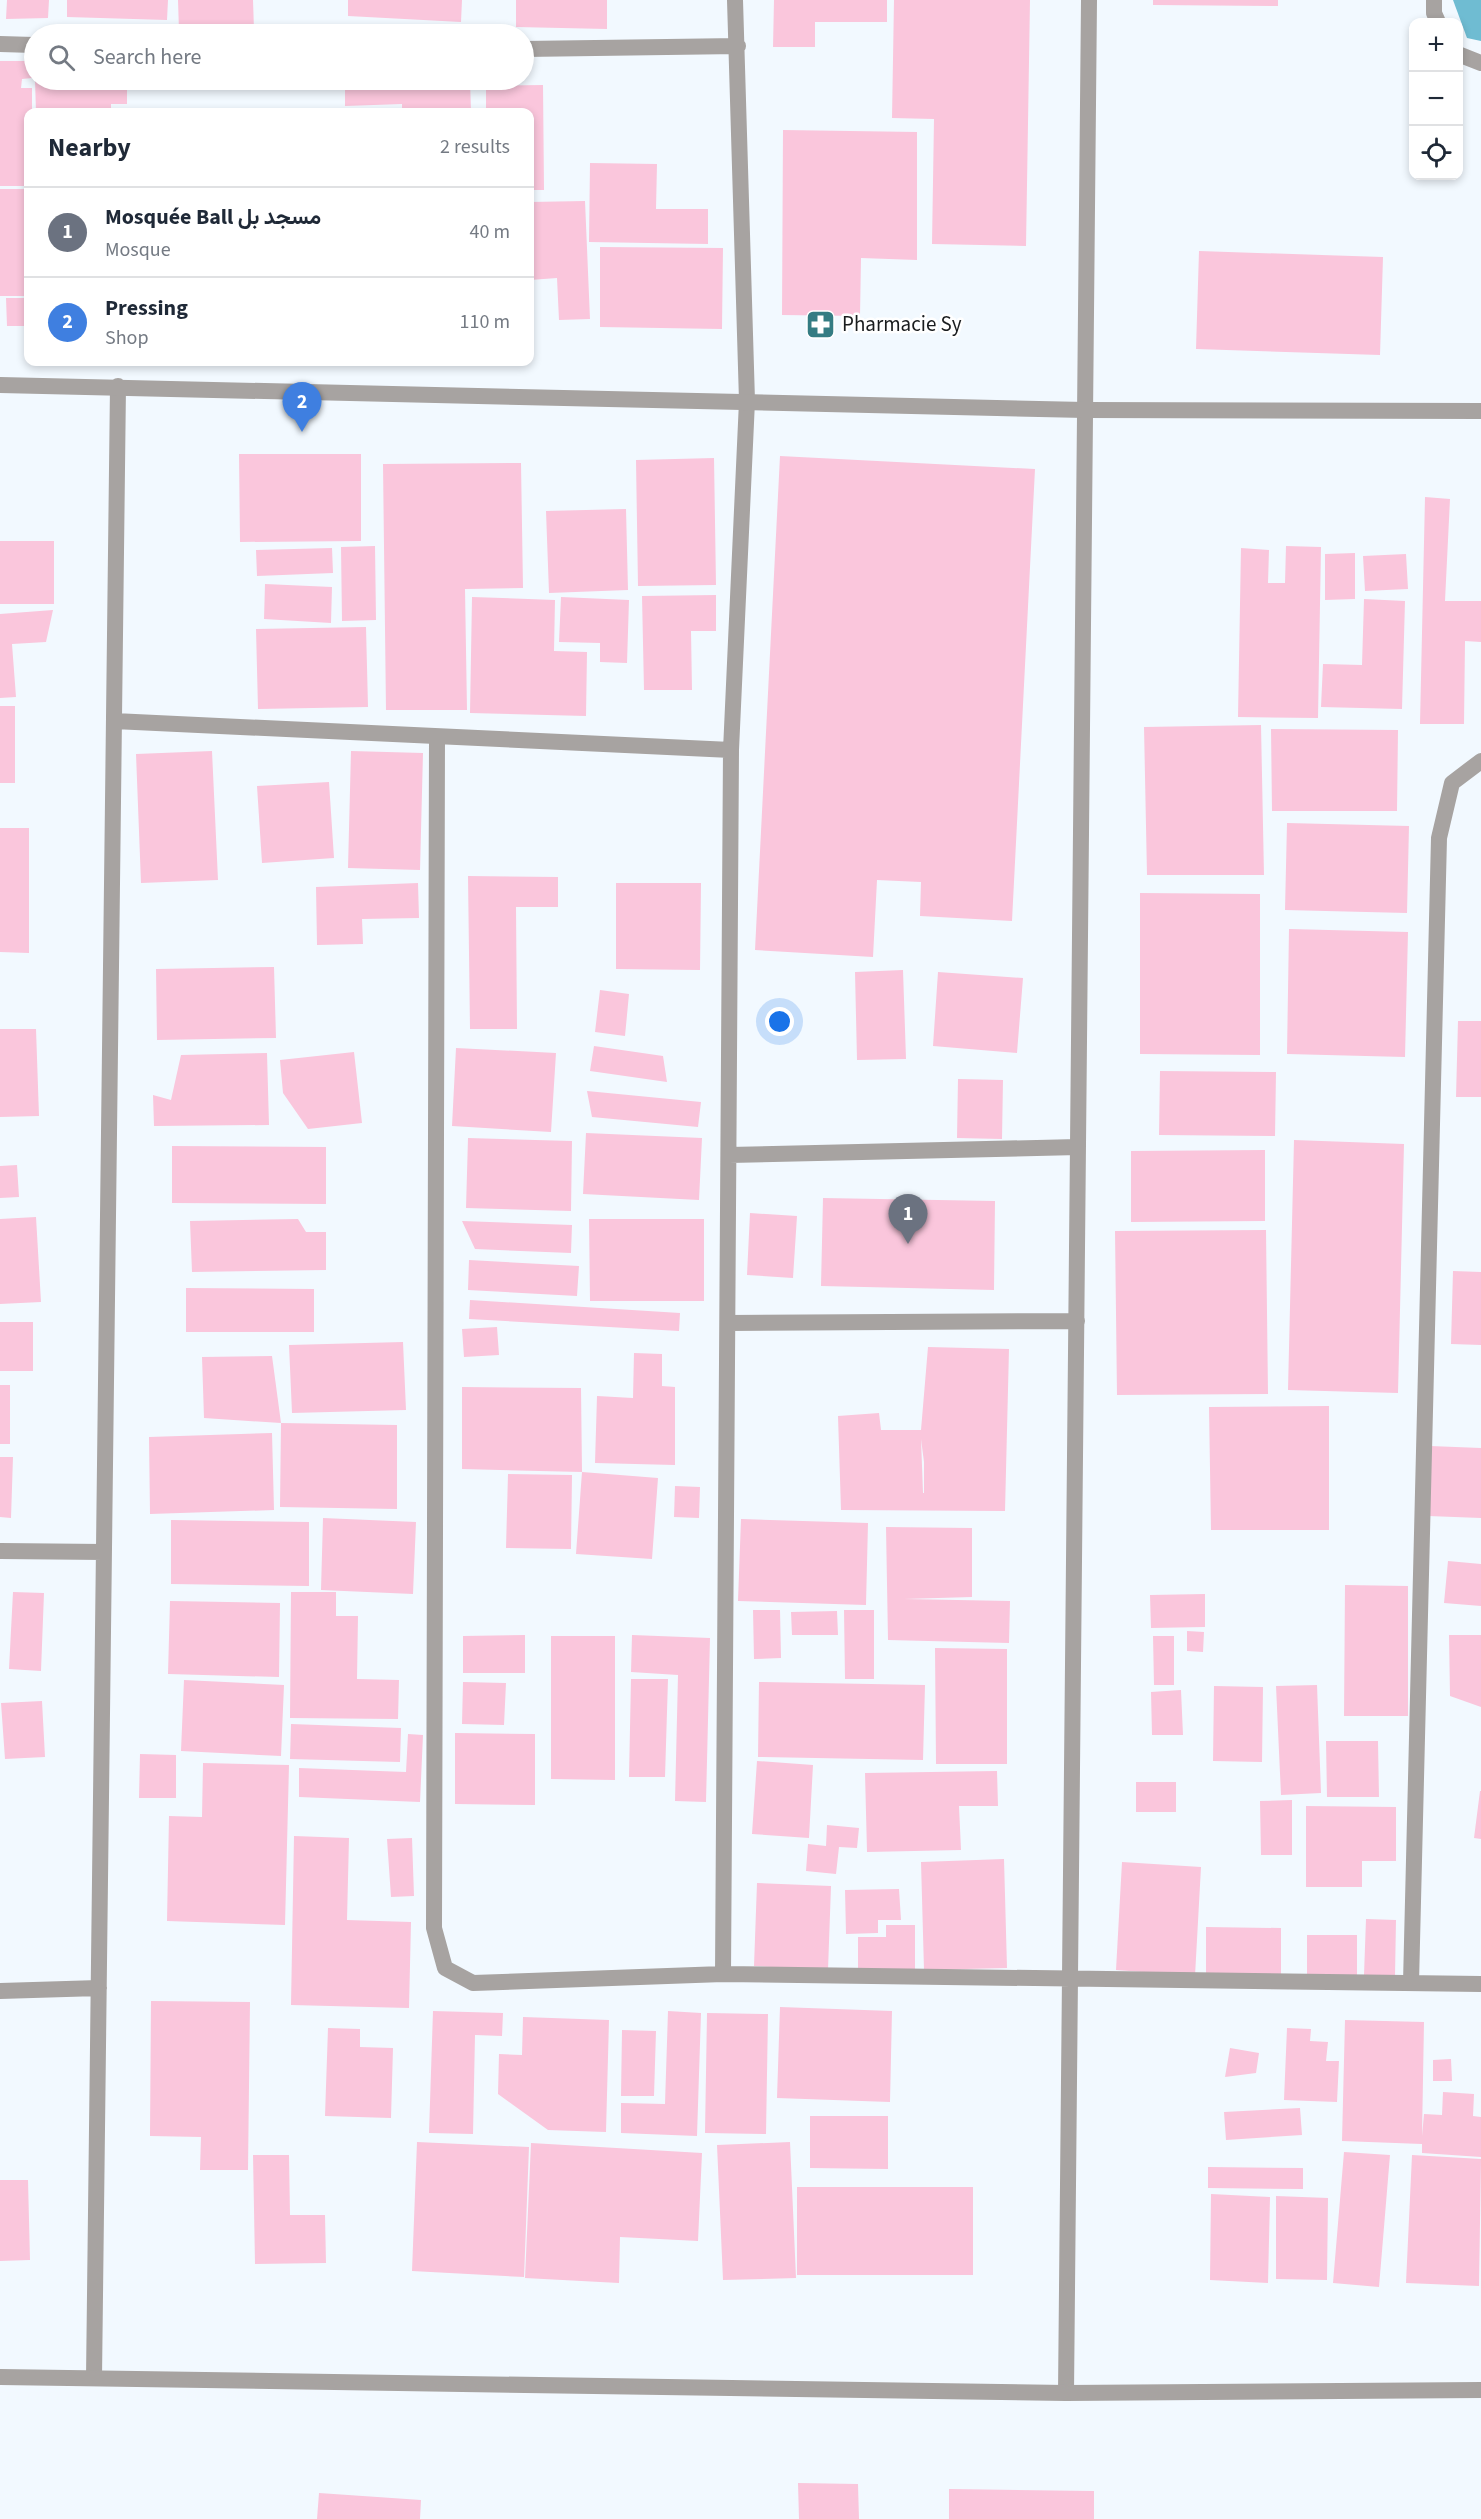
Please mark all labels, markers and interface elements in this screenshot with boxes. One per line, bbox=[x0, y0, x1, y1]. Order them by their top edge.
map controls bbox=[1409, 18, 1463, 180]
button: + bbox=[1409, 18, 1463, 72]
search box bbox=[24, 24, 534, 90]
icon: search bbox=[45, 41, 78, 74]
text: Search here bbox=[93, 41, 201, 73]
button: − bbox=[1409, 72, 1463, 126]
button: locate bbox=[1409, 126, 1463, 180]
text: Nearby bbox=[48, 129, 131, 166]
text: 2 results bbox=[440, 133, 510, 161]
text: Mosquée Ball مسجد بل bbox=[105, 201, 321, 233]
text: 1 bbox=[62, 218, 73, 246]
text: 40 m bbox=[470, 218, 510, 246]
text: Mosque bbox=[105, 236, 171, 264]
text: Pressing bbox=[105, 292, 188, 324]
text: 2 bbox=[62, 308, 73, 336]
text: 110 m bbox=[460, 308, 510, 336]
pharmacy icon: Pharmacie Sy bbox=[805, 308, 837, 340]
place label: Pharmacie Sy bbox=[842, 309, 962, 339]
text: Shop bbox=[105, 324, 149, 352]
pin: 2 bbox=[282, 382, 322, 432]
your location bbox=[765, 1007, 794, 1036]
pin: 1 bbox=[888, 1194, 928, 1244]

